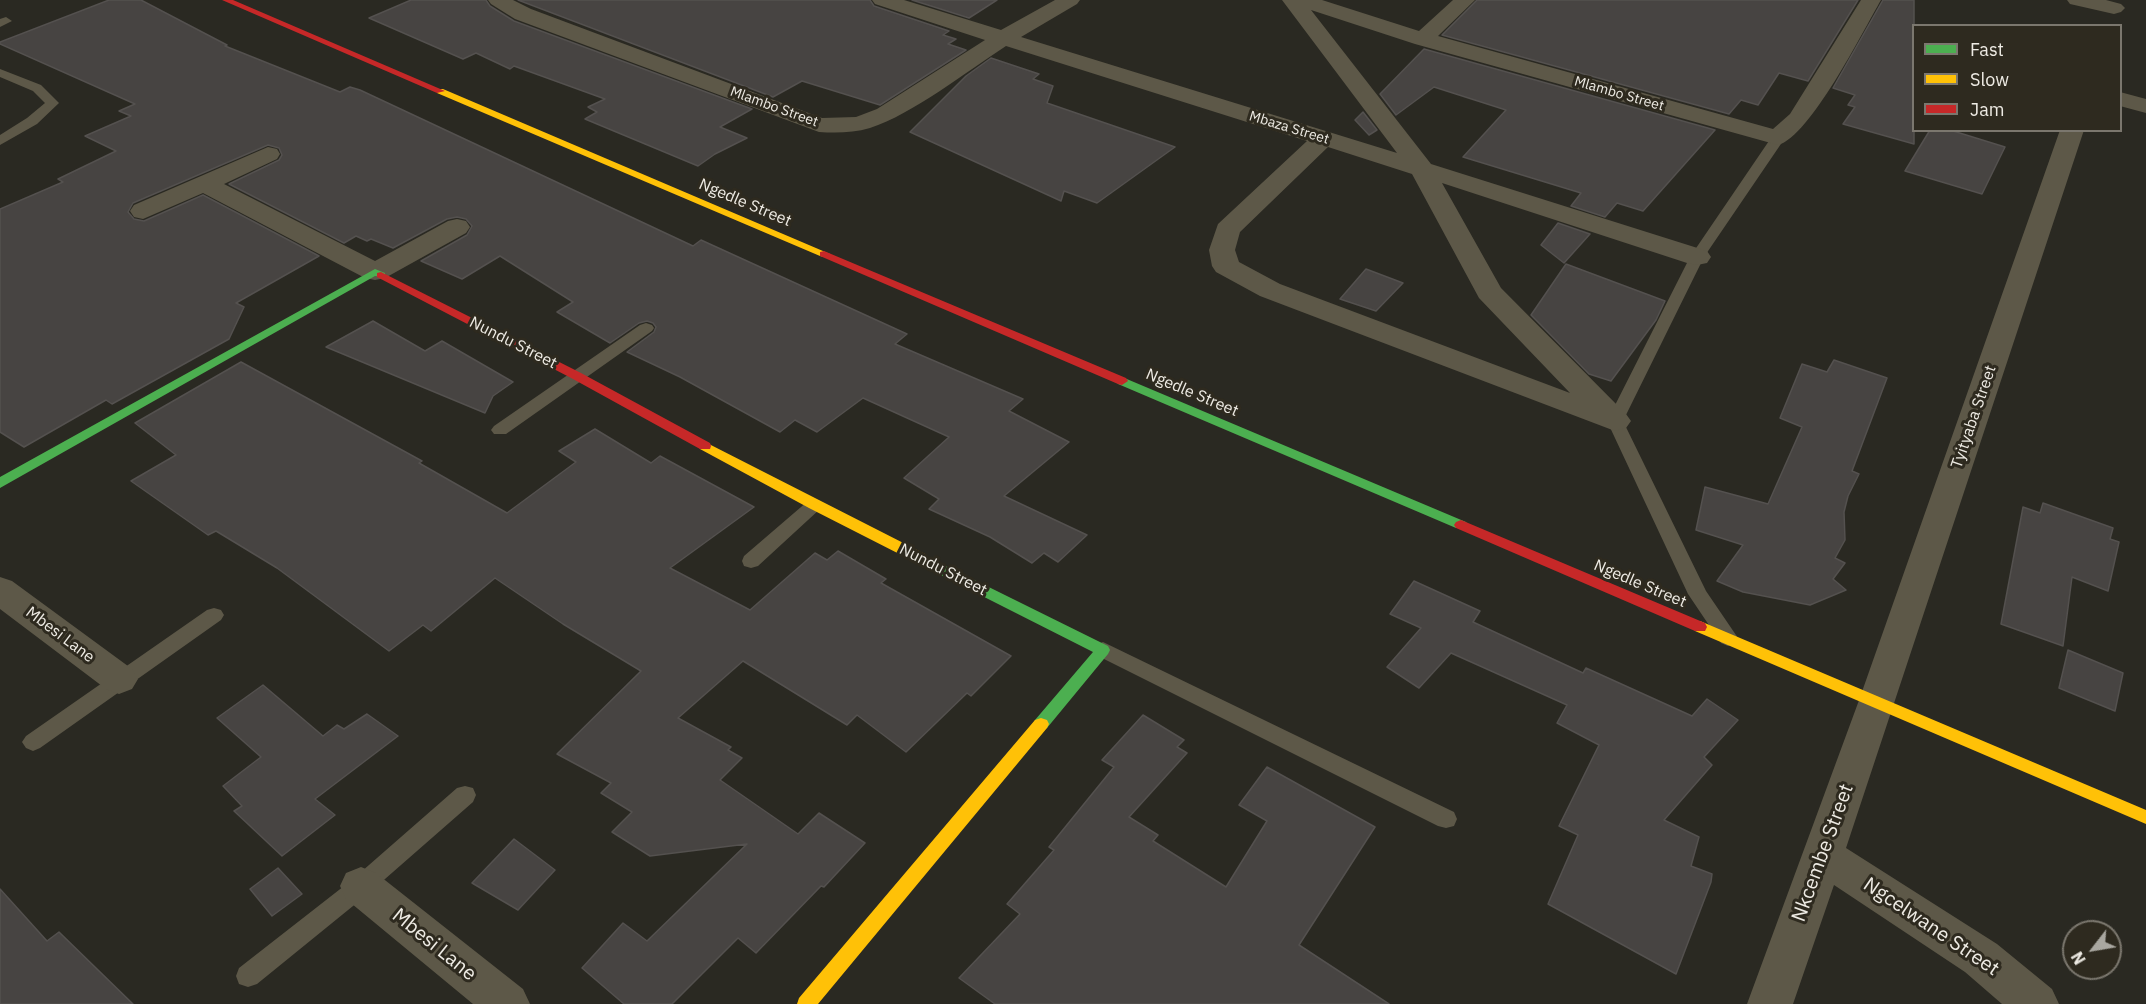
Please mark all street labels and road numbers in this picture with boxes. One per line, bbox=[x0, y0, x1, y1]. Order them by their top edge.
street label: Mlambo Street bbox=[1572, 73, 1666, 115]
street label: Mlambo Street bbox=[728, 83, 820, 131]
street label: Mbaza Street bbox=[1247, 108, 1331, 148]
street label: Ngedle Street bbox=[696, 175, 794, 231]
street label: Nundu Street bbox=[466, 313, 560, 373]
street label: Tyityaba Street bbox=[1947, 363, 2001, 471]
street label: Ngedle Street bbox=[1143, 365, 1241, 421]
street label: Nundu Street bbox=[896, 540, 990, 600]
street label: Ngedle Street bbox=[1591, 556, 1689, 612]
street label: Mbesi Lane bbox=[22, 603, 98, 667]
street label: Nkcembe Street bbox=[1787, 781, 1859, 925]
street label: Ngcelwane Street bbox=[1859, 873, 2003, 981]
street label: Mbesi Lane bbox=[387, 904, 481, 986]

